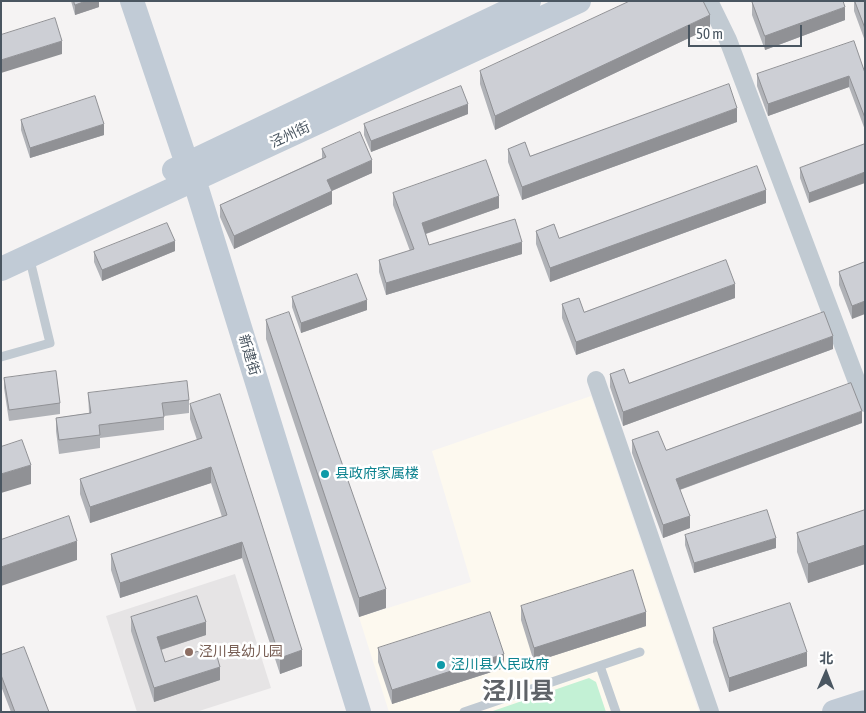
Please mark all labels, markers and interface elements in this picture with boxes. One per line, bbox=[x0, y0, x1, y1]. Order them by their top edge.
scale bar bbox=[691, 15, 805, 47]
text: 50 m bbox=[696, 25, 723, 42]
street label: 泾州街 bbox=[267, 119, 313, 151]
street label: 新建街 bbox=[235, 332, 263, 378]
place label: 县政府家属楼 bbox=[335, 466, 419, 482]
marker: 县政府家属楼 bbox=[319, 468, 331, 480]
place label: 泾川县幼儿园 bbox=[199, 644, 283, 660]
marker: 泾川县幼儿园 bbox=[183, 646, 195, 658]
north arrow bbox=[801, 648, 851, 698]
text: 北 bbox=[819, 650, 833, 666]
place label: 泾川县人民政府 bbox=[451, 657, 549, 673]
marker: 泾川县人民政府 bbox=[435, 659, 447, 671]
district label: 泾川县 bbox=[482, 677, 554, 705]

